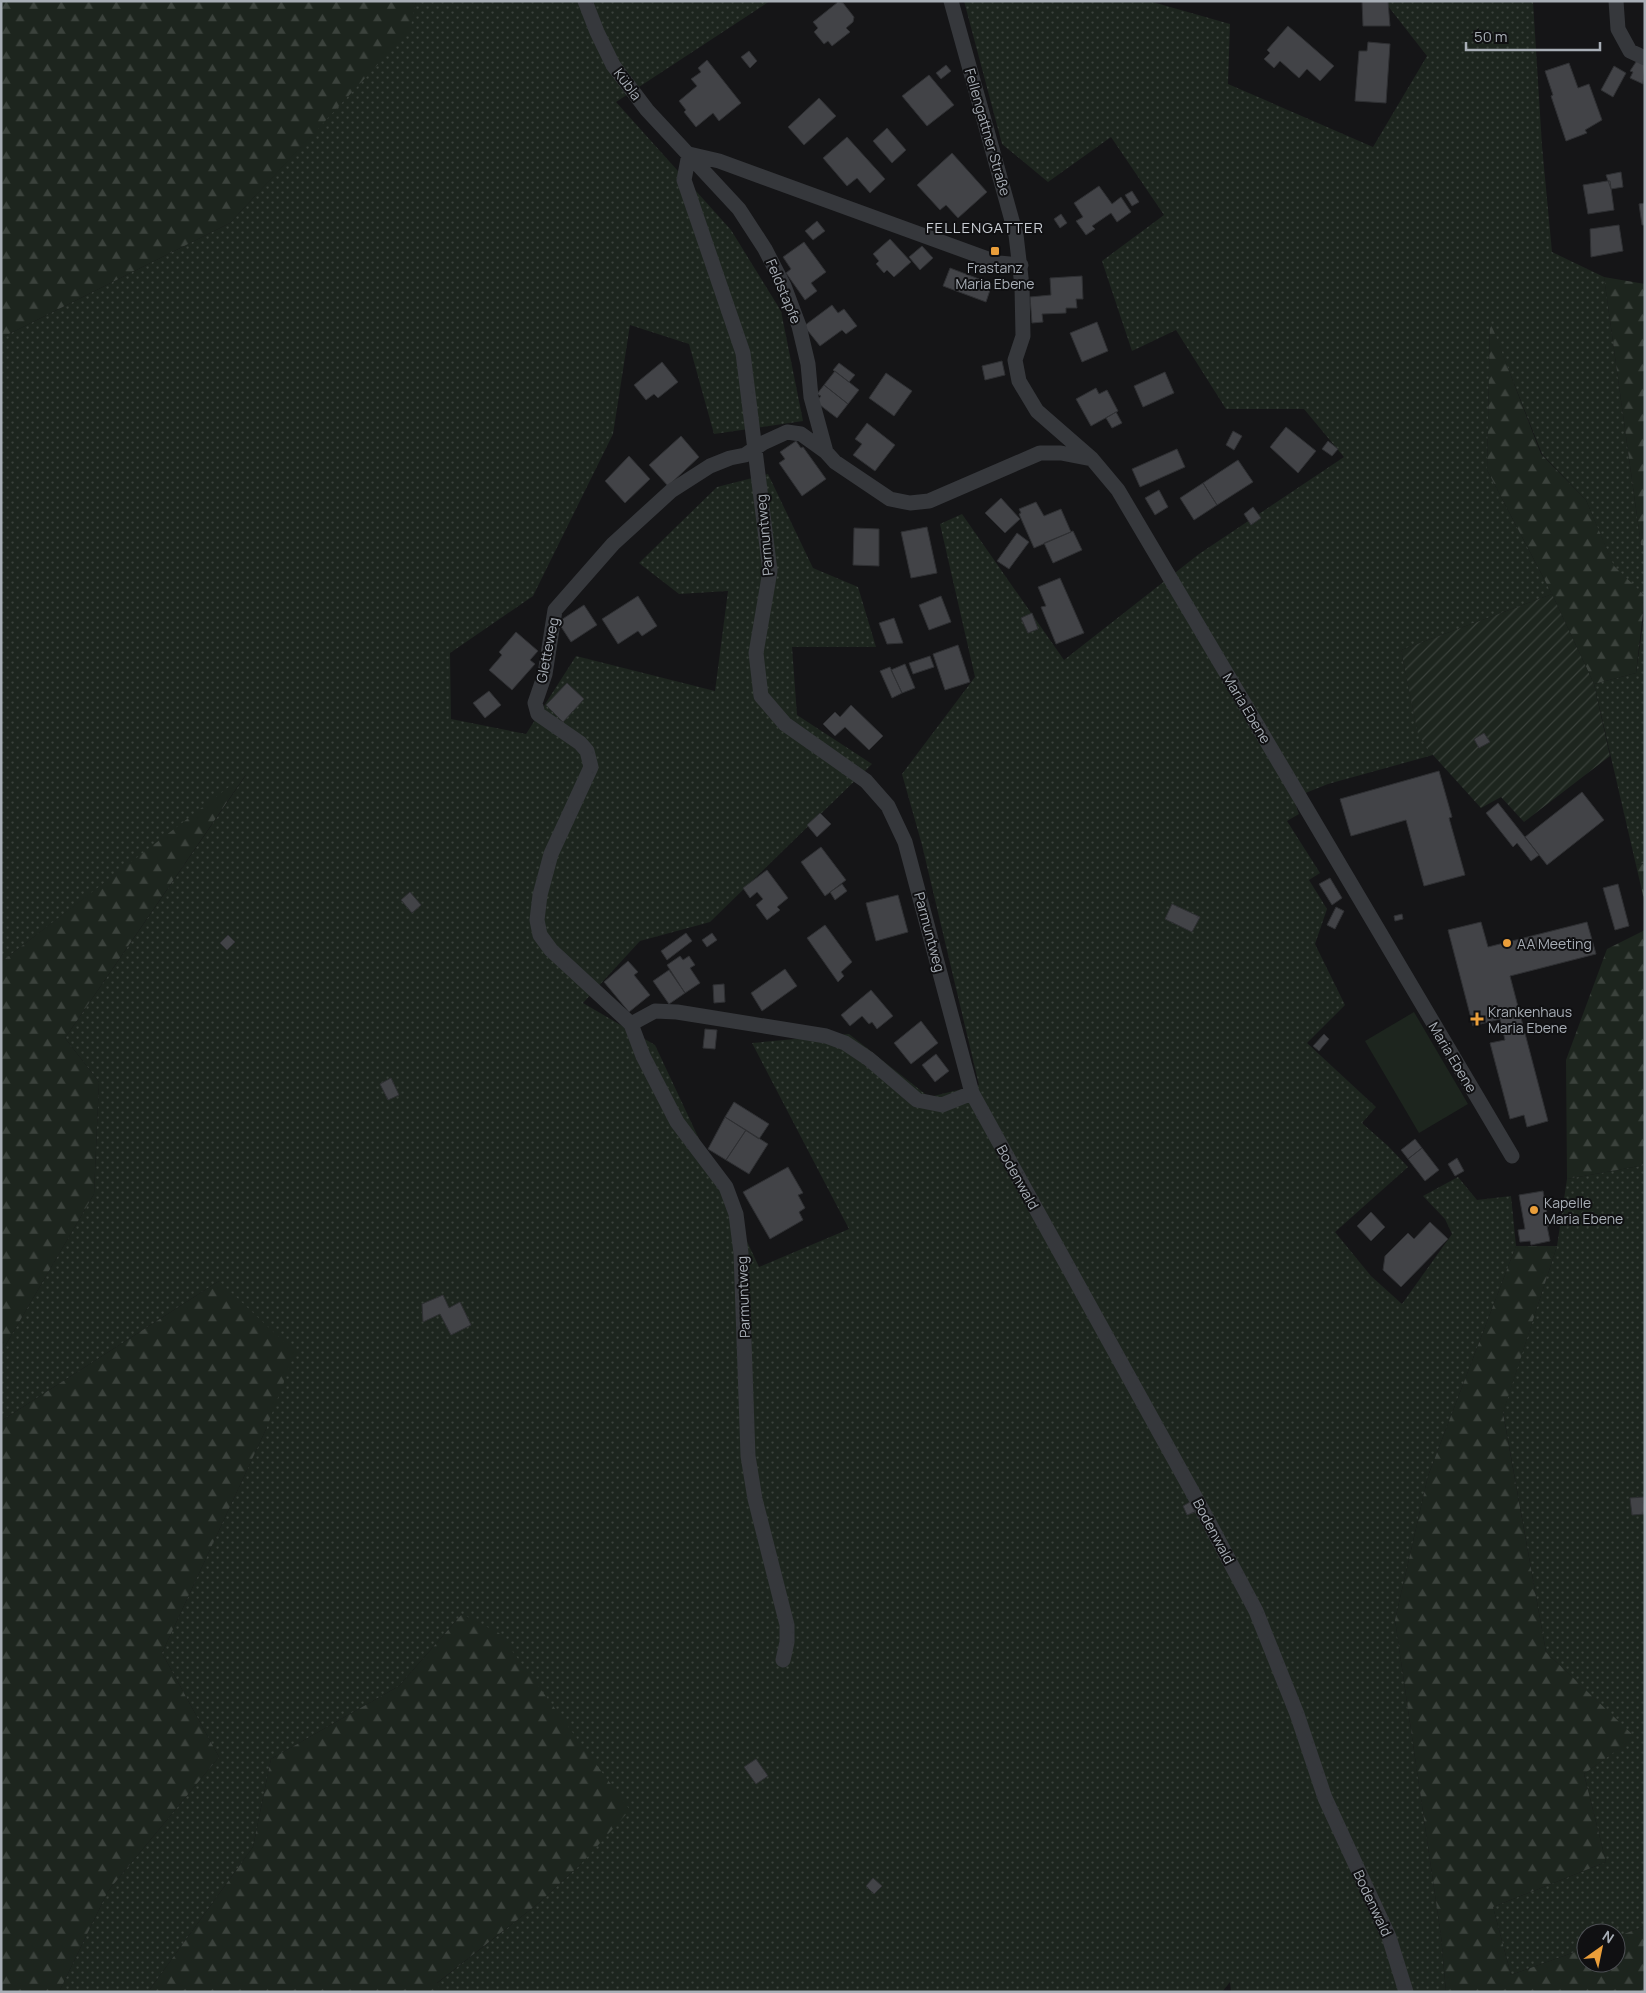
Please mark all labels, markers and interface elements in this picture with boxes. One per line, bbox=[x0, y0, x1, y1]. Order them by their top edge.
scale bar bbox=[1466, 20, 1600, 52]
text: 50 m bbox=[1474, 26, 1508, 47]
street label: Kübla bbox=[610, 64, 646, 104]
street label: Fellengattner Straße bbox=[961, 66, 1015, 198]
district label: FELLENGATTER bbox=[926, 217, 1044, 238]
marker: Frastanz Maria Ebene bbox=[989, 245, 1001, 257]
street label: Feldstapfe bbox=[762, 256, 806, 326]
place label: Frastanz Maria Ebene bbox=[955, 258, 1035, 293]
street label: Parmuntweg bbox=[751, 493, 777, 577]
street label: Gletteweg bbox=[531, 616, 563, 684]
street label: Maria Ebene bbox=[1218, 669, 1276, 747]
street label: Parmuntweg bbox=[910, 890, 950, 974]
place label: AA Meeting bbox=[1517, 934, 1592, 953]
marker: AA Meeting bbox=[1501, 937, 1513, 949]
place label: Krankenhaus Maria Ebene bbox=[1488, 1002, 1572, 1037]
marker: Krankenhaus Maria Ebene bbox=[1470, 1012, 1484, 1026]
street label: Maria Ebene bbox=[1424, 1018, 1482, 1096]
street label: Bodenwald bbox=[992, 1141, 1044, 1213]
place label: Kapelle Maria Ebene bbox=[1544, 1193, 1623, 1228]
marker: Kapelle Maria Ebene bbox=[1528, 1204, 1540, 1216]
street label: Parmuntweg bbox=[732, 1256, 754, 1338]
street label: Bodenwald bbox=[1189, 1495, 1239, 1567]
street label: Bodenwald bbox=[1349, 1867, 1397, 1939]
north arrow bbox=[1576, 1923, 1626, 1973]
text: N bbox=[1599, 1926, 1618, 1947]

